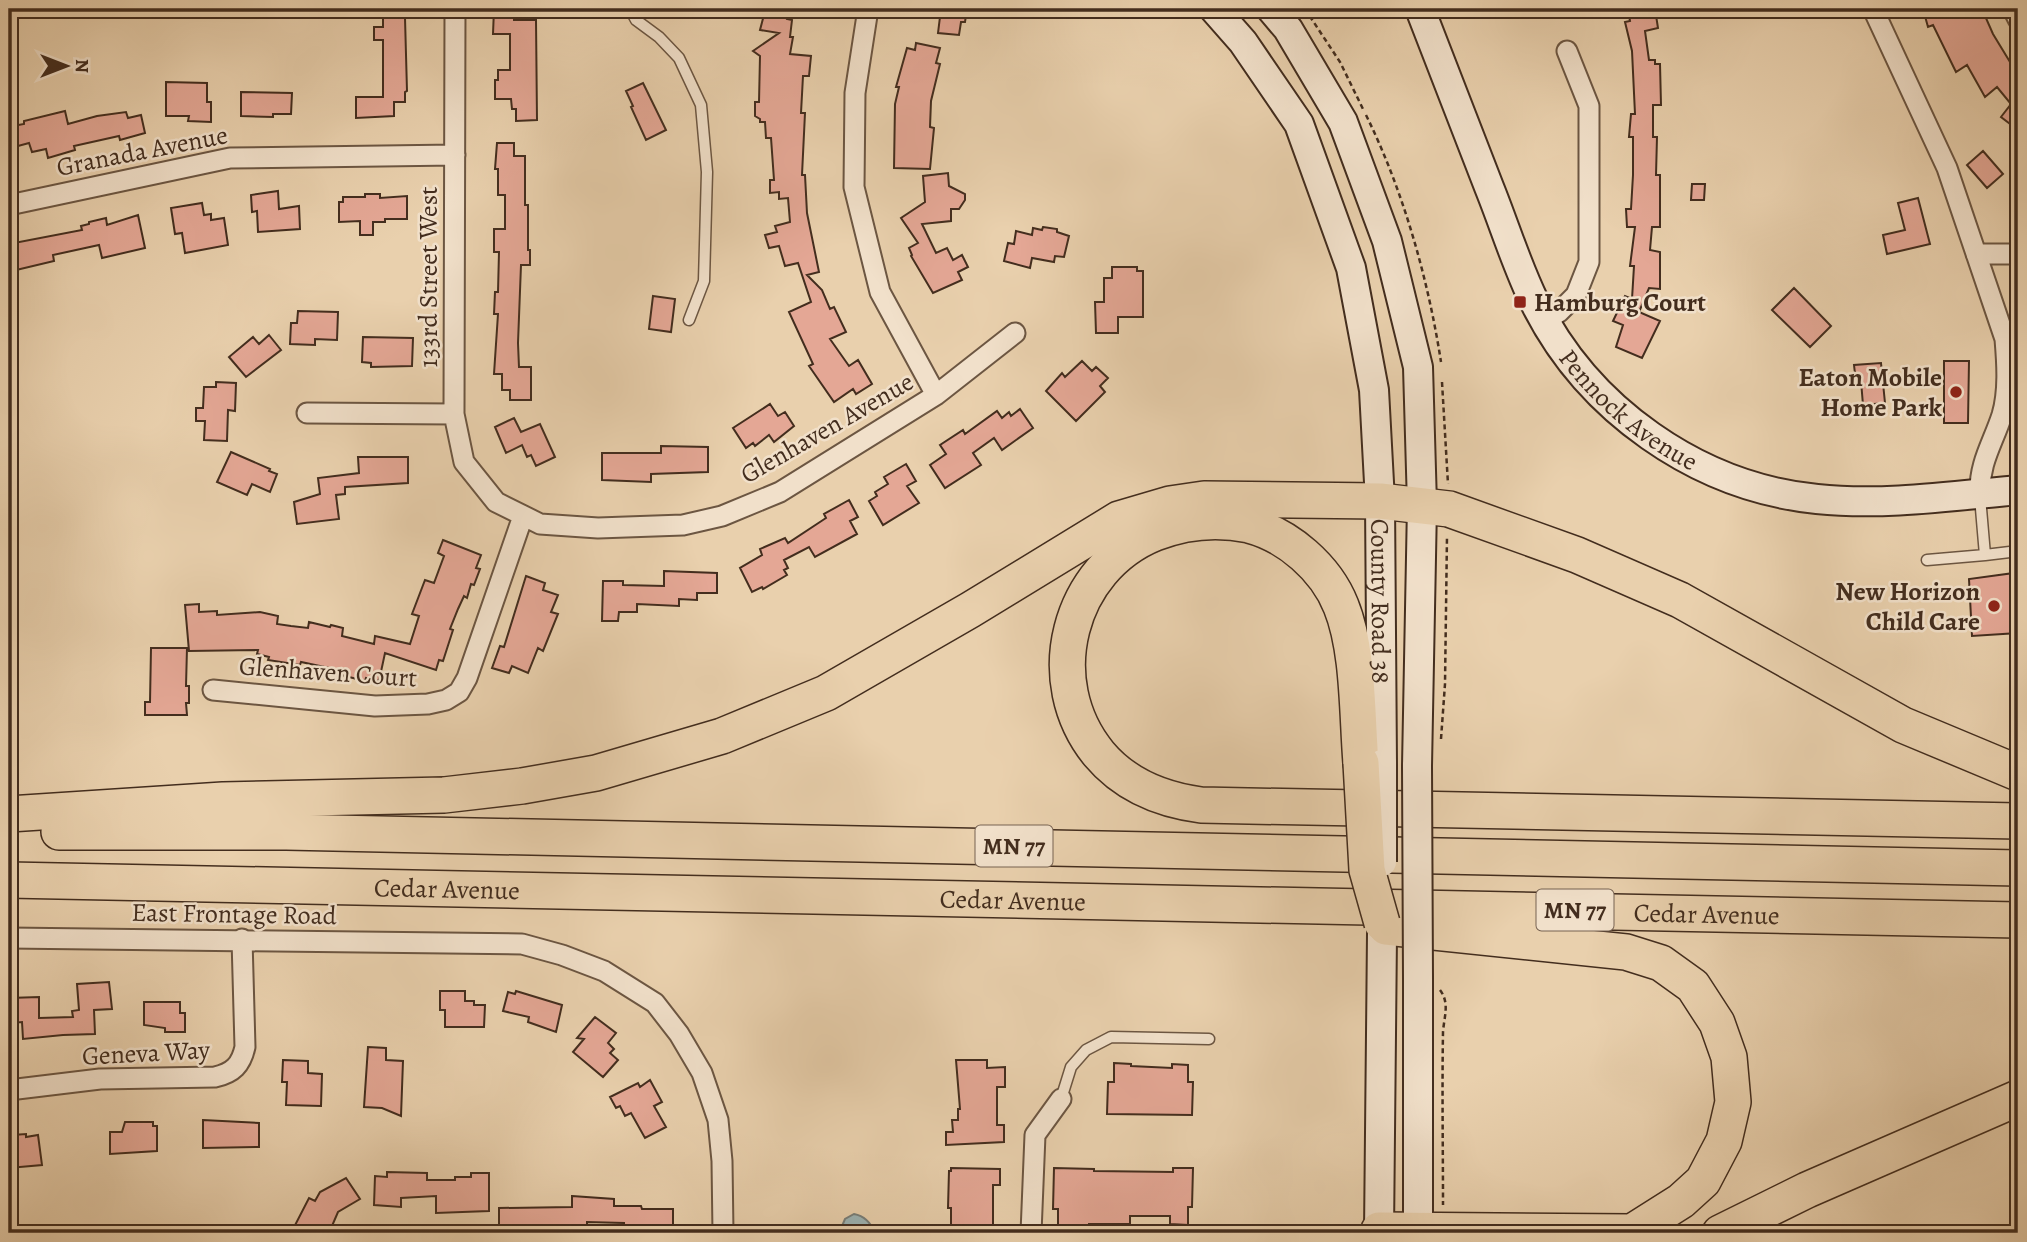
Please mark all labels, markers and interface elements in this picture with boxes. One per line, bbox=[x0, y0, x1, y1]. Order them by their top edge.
north arrow bbox=[32, 32, 102, 102]
text: N bbox=[69, 59, 95, 73]
street label: Granada Avenue bbox=[53, 117, 231, 185]
street label: 133rd Street West bbox=[411, 186, 446, 368]
place label: Hamburg Court bbox=[1534, 285, 1706, 320]
marker: Hamburg Court bbox=[1512, 294, 1528, 310]
street label: Pennock Avenue bbox=[1551, 342, 1704, 479]
place label: Eaton Mobile Home Park bbox=[1799, 360, 1943, 425]
street label: Glenhaven Avenue bbox=[734, 364, 920, 492]
marker: Eaton Mobile Home Park bbox=[1948, 384, 1964, 400]
street label: County Road 38 bbox=[1363, 519, 1399, 684]
place label: New Horizon Child Care bbox=[1835, 574, 1980, 639]
marker: New Horizon Child Care bbox=[1986, 598, 2002, 614]
street label: Glenhaven Court bbox=[238, 648, 419, 696]
road number: MN 77 bbox=[976, 826, 1052, 866]
street label: Cedar Avenue bbox=[374, 870, 520, 908]
street label: Cedar Avenue bbox=[939, 881, 1086, 919]
road number: MN 77 bbox=[1536, 890, 1614, 930]
street label: East Frontage Road bbox=[131, 895, 337, 933]
street label: Cedar Avenue bbox=[1633, 895, 1780, 933]
street label: Geneva Way bbox=[81, 1032, 211, 1074]

